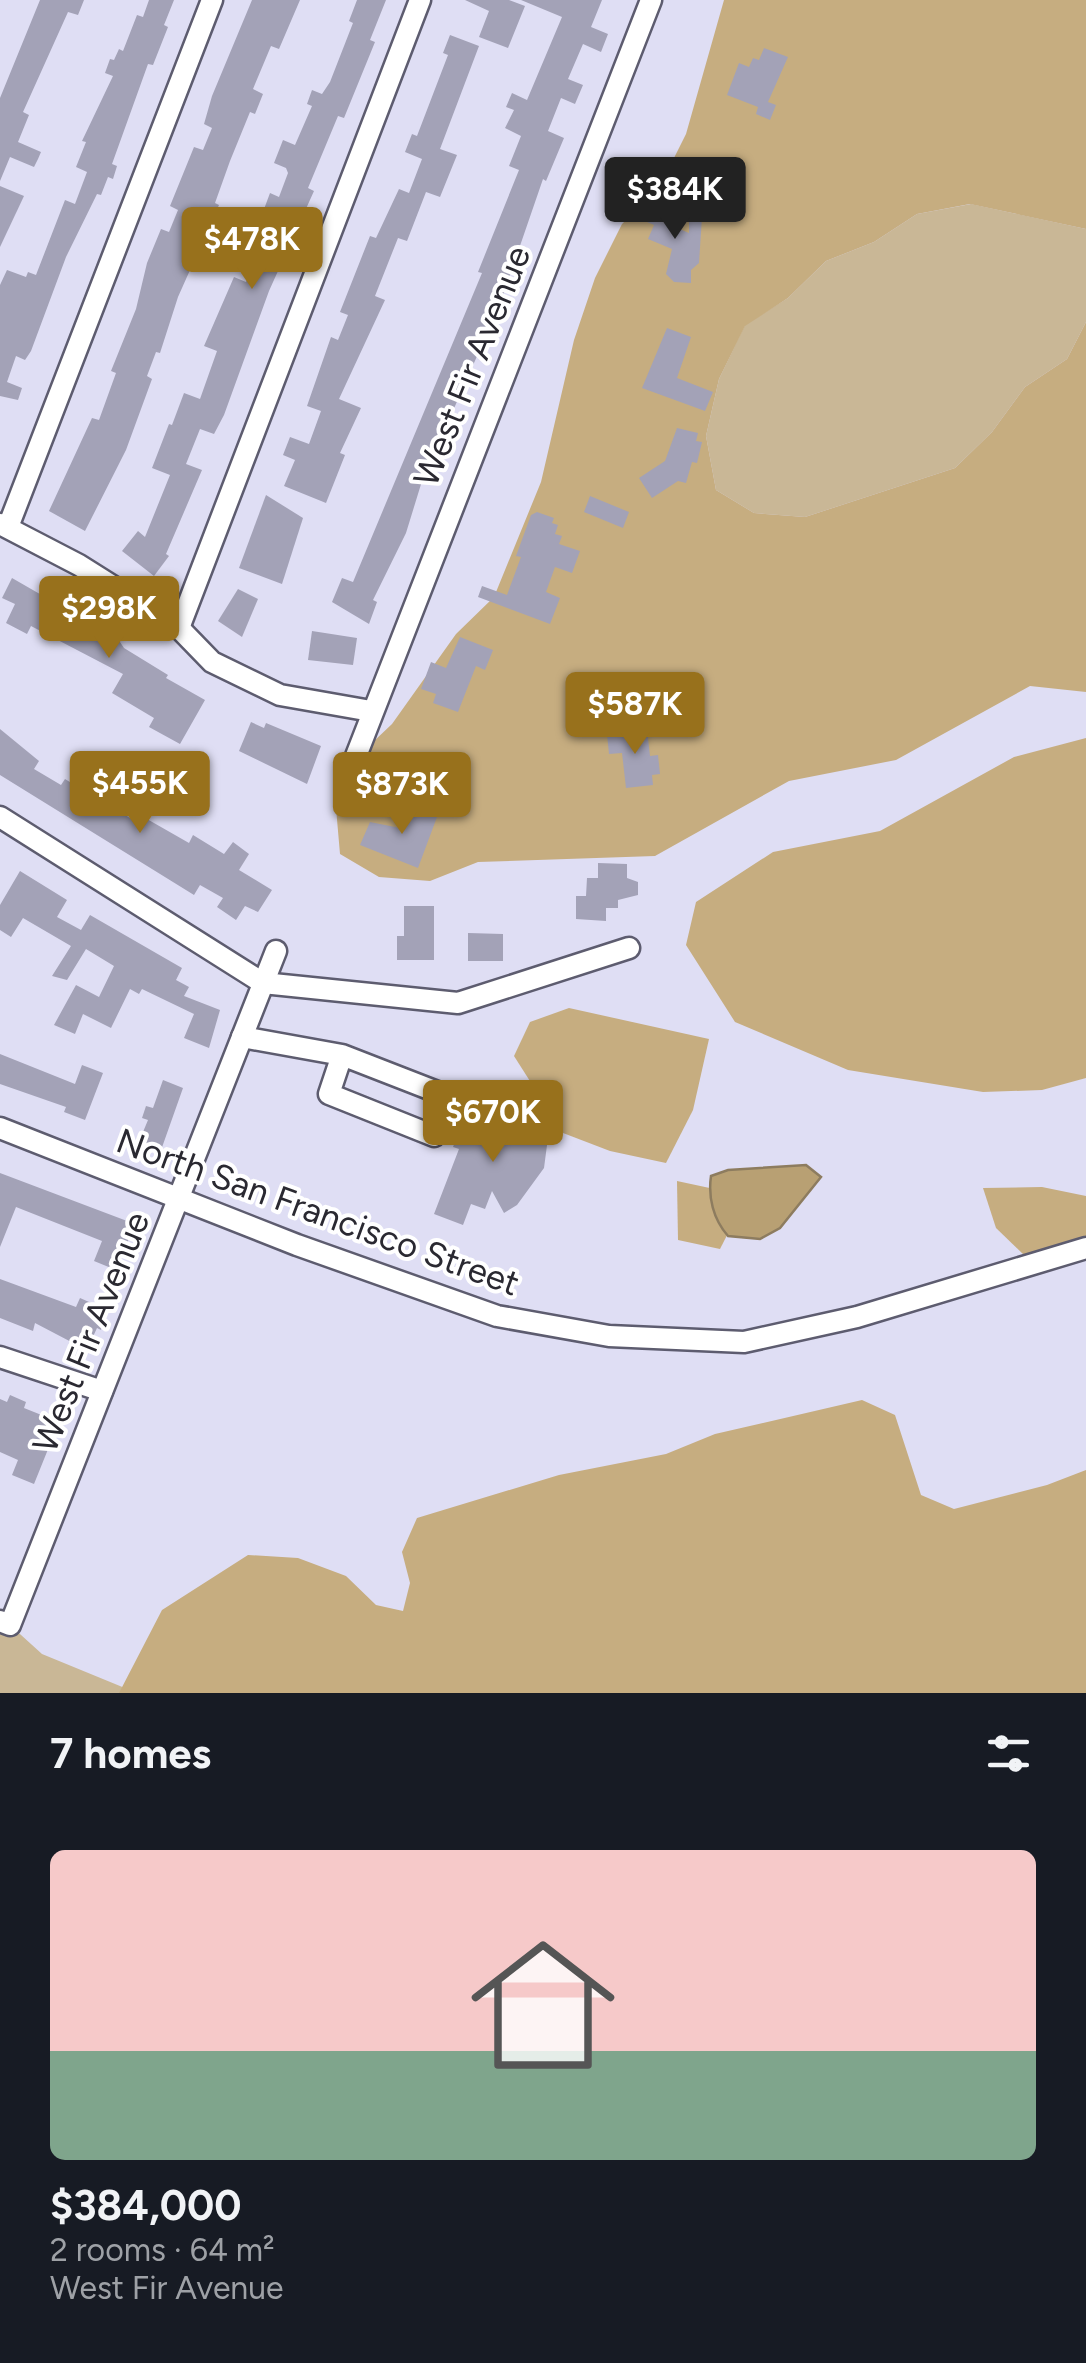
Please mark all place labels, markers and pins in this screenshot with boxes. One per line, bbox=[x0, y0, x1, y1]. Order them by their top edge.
pin: $384K bbox=[605, 157, 745, 242]
pin: $478K bbox=[182, 207, 322, 292]
pin: $298K bbox=[39, 576, 179, 661]
pin: $587K bbox=[565, 672, 705, 757]
pin: $455K bbox=[70, 751, 210, 836]
pin: $873K bbox=[332, 752, 472, 837]
pin: $670K bbox=[423, 1080, 563, 1165]

